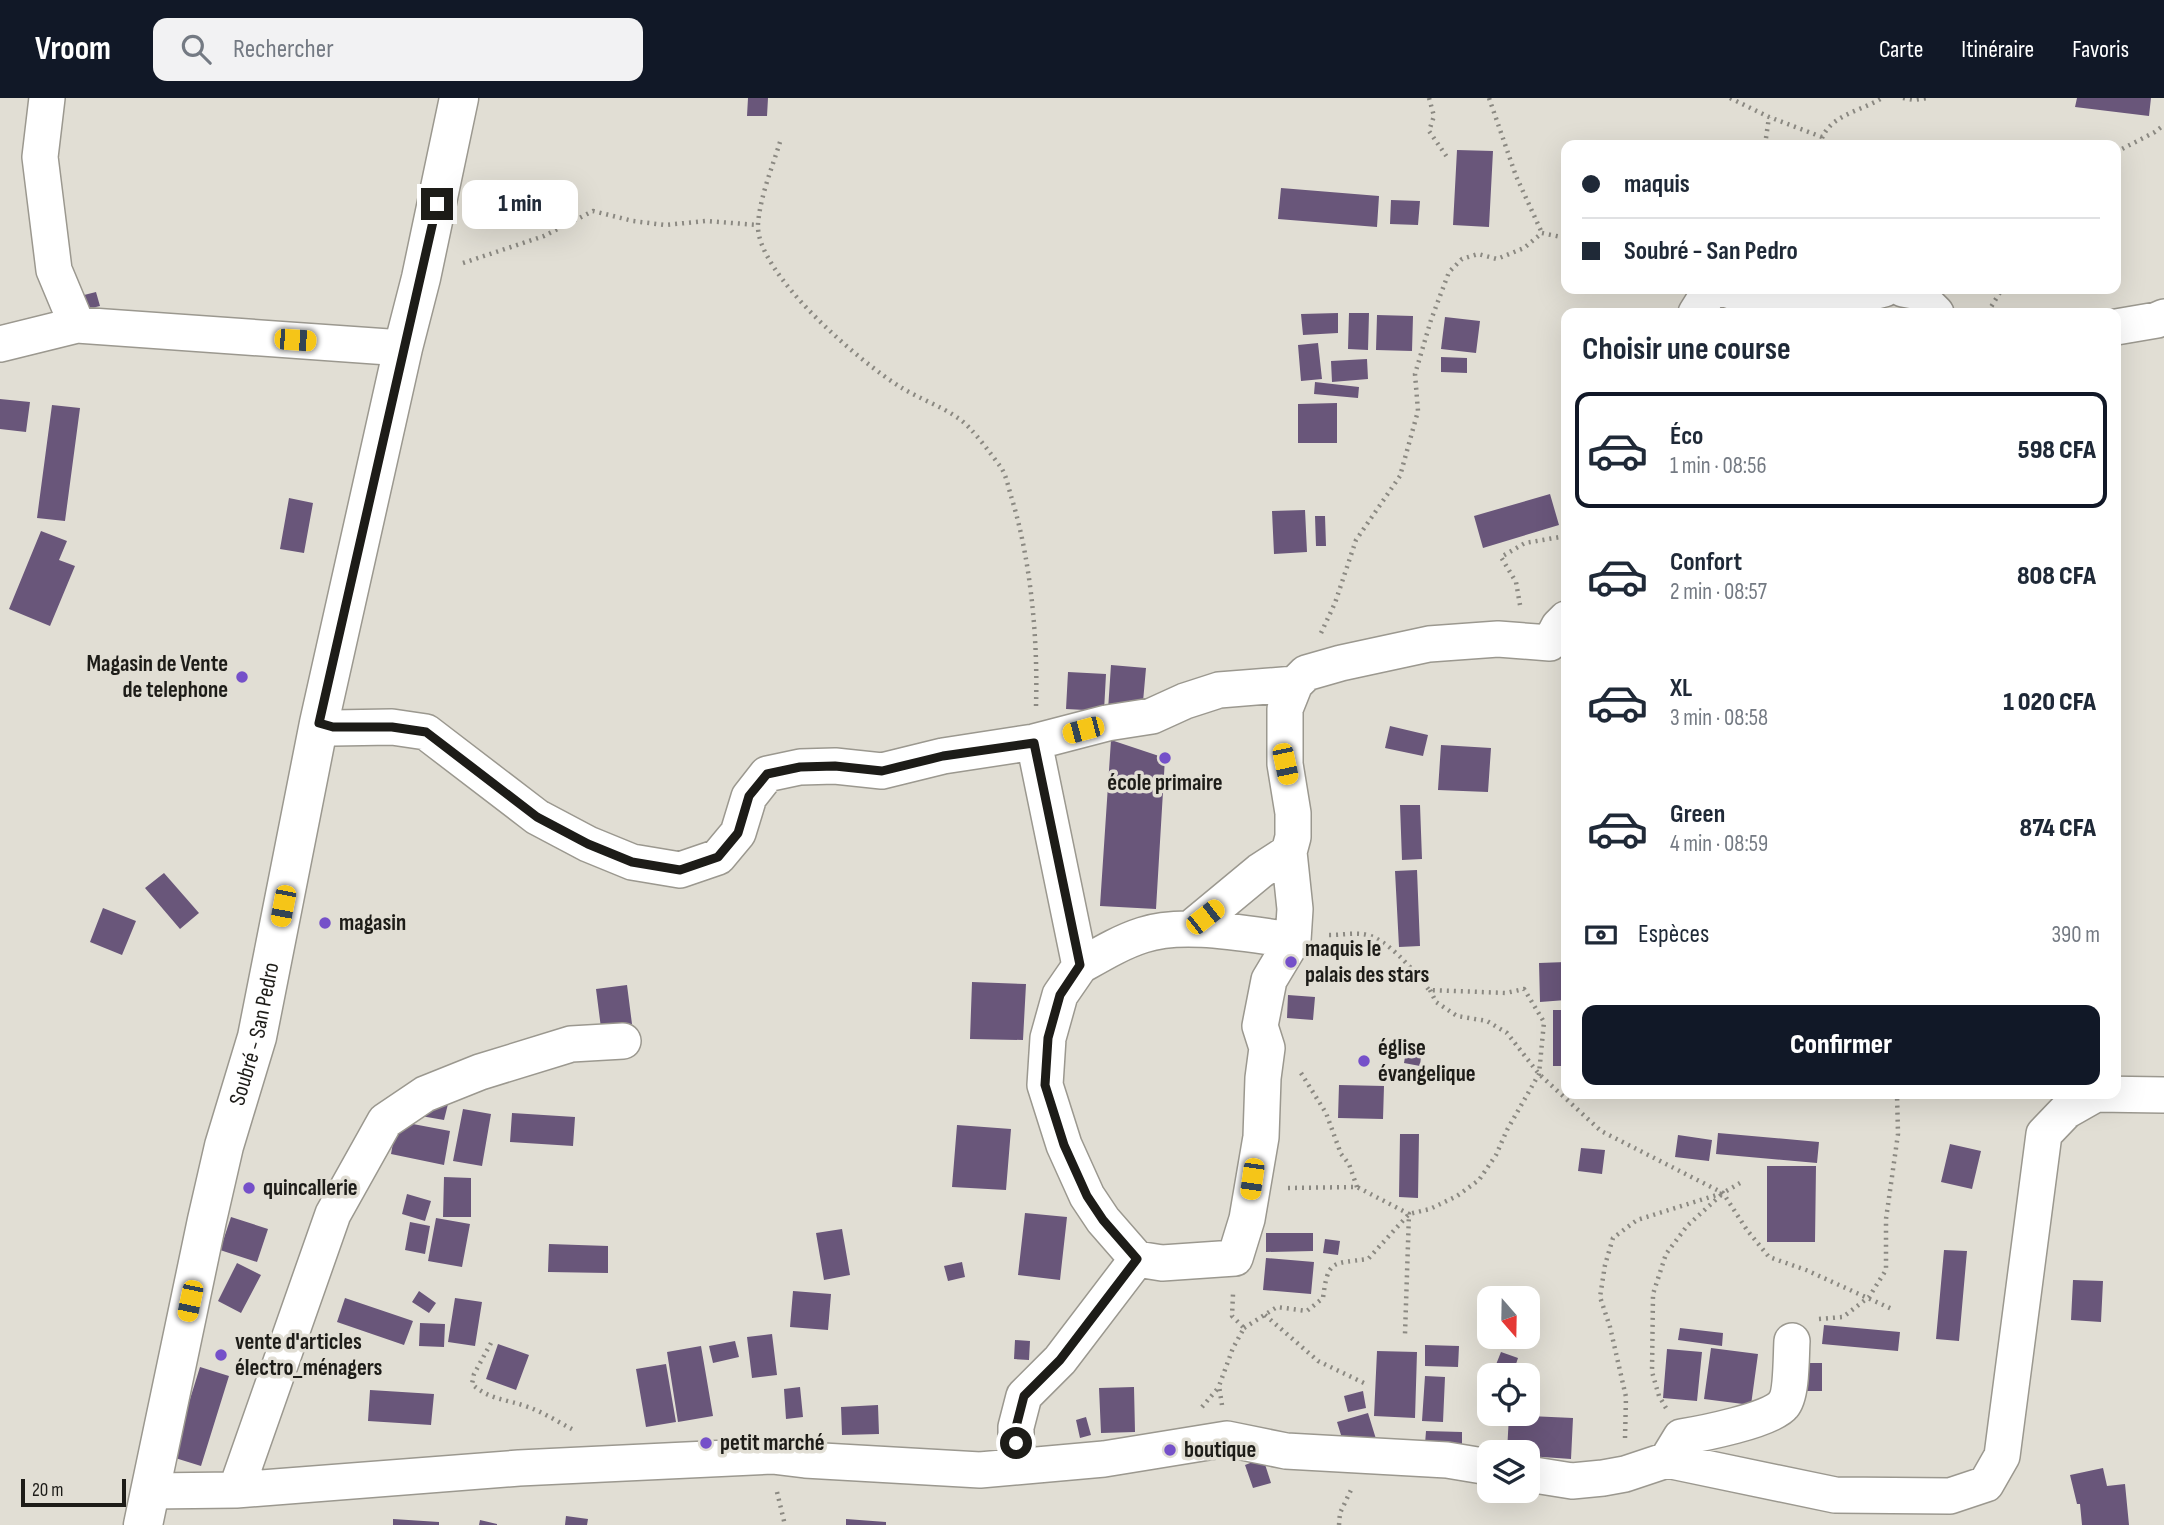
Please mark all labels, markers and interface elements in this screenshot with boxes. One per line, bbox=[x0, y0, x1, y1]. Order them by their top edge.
search box bbox=[153, 18, 643, 81]
text: Vroom bbox=[35, 29, 111, 69]
icon: search bbox=[177, 30, 215, 68]
text: Rechercher bbox=[233, 34, 334, 65]
text: Carte bbox=[1879, 35, 1923, 64]
text: Itinéraire bbox=[1961, 35, 2034, 64]
text: Favoris bbox=[2072, 35, 2129, 64]
text: maquis bbox=[1624, 169, 1690, 200]
callout: 1 min bbox=[462, 180, 577, 228]
route end bbox=[421, 188, 453, 220]
text: 1 min bbox=[498, 190, 542, 218]
text: Soubré - San Pedro bbox=[1624, 236, 1798, 267]
car bbox=[274, 328, 317, 352]
text: Choisir une course bbox=[1582, 330, 1791, 369]
icon: car bbox=[1586, 419, 1649, 482]
text: Éco bbox=[1670, 421, 1703, 452]
text: 598 CFA bbox=[2018, 435, 2096, 466]
text: 1 min · 08:56 bbox=[1670, 452, 1766, 480]
icon: car bbox=[1586, 545, 1649, 608]
text: Confort bbox=[1670, 547, 1742, 578]
text: 808 CFA bbox=[2017, 561, 2096, 592]
text: 2 min · 08:57 bbox=[1670, 578, 1767, 606]
place label: Magasin de Vente de telephone bbox=[87, 650, 228, 704]
marker: Magasin de Vente de telephone bbox=[234, 669, 250, 685]
icon: car bbox=[1586, 671, 1649, 734]
text: XL bbox=[1670, 673, 1692, 704]
text: 1 020 CFA bbox=[2003, 687, 2096, 718]
text: 3 min · 08:58 bbox=[1670, 704, 1768, 732]
car bbox=[1060, 714, 1107, 746]
car bbox=[1271, 741, 1300, 787]
marker: école primaire bbox=[1157, 750, 1173, 766]
place label: école primaire bbox=[1107, 769, 1223, 797]
icon: car bbox=[1586, 797, 1649, 860]
text: Green bbox=[1670, 799, 1725, 830]
text: 874 CFA bbox=[2020, 813, 2096, 844]
text: 4 min · 08:59 bbox=[1670, 830, 1768, 858]
car bbox=[269, 883, 298, 929]
car bbox=[1182, 896, 1229, 938]
place label: magasin bbox=[339, 909, 406, 937]
marker: magasin bbox=[317, 915, 333, 931]
icon: cash bbox=[1582, 916, 1620, 954]
text: Espèces bbox=[1638, 919, 1709, 950]
text: 390 m bbox=[2051, 921, 2100, 949]
place label: maquis le palais des stars bbox=[1305, 935, 1430, 989]
marker: maquis le palais des stars bbox=[1283, 954, 1299, 970]
street label: Soubré - San Pedro bbox=[223, 960, 285, 1109]
button: Confirmer bbox=[1582, 1005, 2100, 1085]
place label: église évangelique bbox=[1378, 1034, 1476, 1088]
marker: église évangelique bbox=[1356, 1053, 1372, 1069]
car bbox=[1239, 1157, 1266, 1201]
place label: quincallerie bbox=[263, 1174, 358, 1202]
marker: quincallerie bbox=[241, 1180, 257, 1196]
car bbox=[176, 1278, 205, 1324]
north arrow bbox=[1477, 1286, 1540, 1349]
map controls bbox=[1477, 1286, 1540, 1503]
place label: vente d'articles électro_ménagers bbox=[235, 1328, 383, 1382]
marker: vente d'articles électro_ménagers bbox=[213, 1347, 229, 1363]
button: locate bbox=[1477, 1363, 1540, 1426]
route start bbox=[1000, 1427, 1032, 1459]
place label: petit marché bbox=[720, 1429, 824, 1457]
marker: petit marché bbox=[698, 1435, 714, 1451]
place label: boutique bbox=[1184, 1436, 1256, 1464]
button: layers bbox=[1477, 1440, 1540, 1503]
marker: boutique bbox=[1162, 1442, 1178, 1458]
scale bar bbox=[21, 1476, 126, 1508]
text: 20 m bbox=[32, 1479, 64, 1502]

